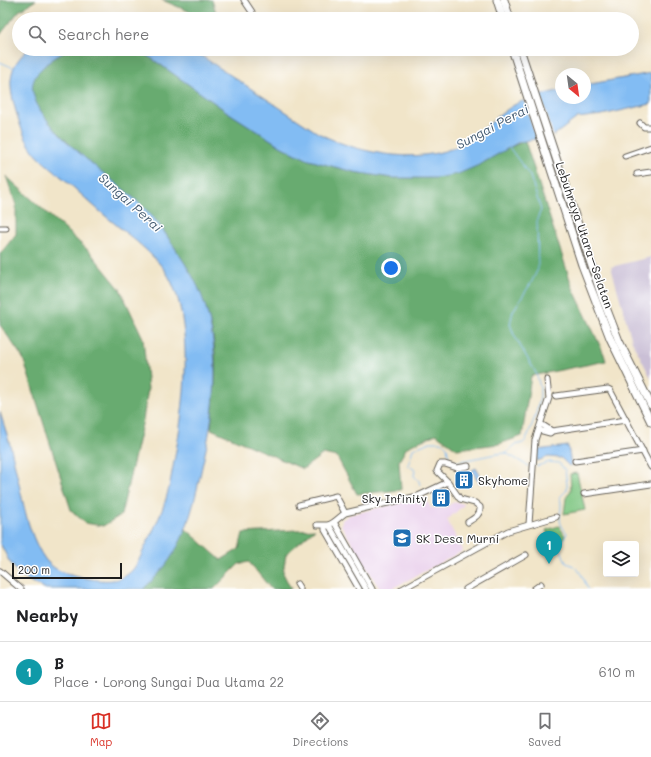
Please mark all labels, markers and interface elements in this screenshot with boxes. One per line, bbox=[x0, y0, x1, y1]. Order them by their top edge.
search box bbox=[12, 12, 639, 56]
icon: search bbox=[26, 23, 48, 45]
text: Search here bbox=[58, 24, 149, 44]
north arrow bbox=[555, 68, 591, 104]
water label: Sungai Perai bbox=[453, 100, 531, 152]
street label: Lebuhraya Utara–Selatan bbox=[552, 160, 618, 310]
water label: Sungai Perai bbox=[96, 169, 166, 235]
your location bbox=[381, 258, 401, 278]
building icon: Skyhome bbox=[453, 469, 475, 491]
place label: Skyhome bbox=[478, 472, 528, 488]
building icon: Sky Infinity bbox=[430, 487, 452, 509]
place label: Sky Infinity bbox=[362, 490, 427, 506]
school or university icon: SK Desa Murni bbox=[391, 527, 413, 549]
place label: SK Desa Murni bbox=[416, 530, 499, 546]
pin: 1 bbox=[536, 531, 562, 564]
map controls bbox=[603, 541, 639, 577]
button: layers bbox=[603, 541, 639, 577]
scale bar bbox=[12, 561, 122, 580]
text: 200 m bbox=[18, 562, 50, 577]
text: Nearby bbox=[16, 604, 78, 626]
text: B bbox=[54, 653, 64, 673]
text: 1 bbox=[26, 663, 32, 680]
text: 610 m bbox=[599, 663, 635, 680]
text: Place · Lorong Sungai Dua Utama 22 bbox=[54, 673, 284, 690]
tab: Map bbox=[90, 710, 112, 749]
tab: Directions bbox=[292, 710, 348, 749]
tab: Saved bbox=[528, 710, 561, 749]

